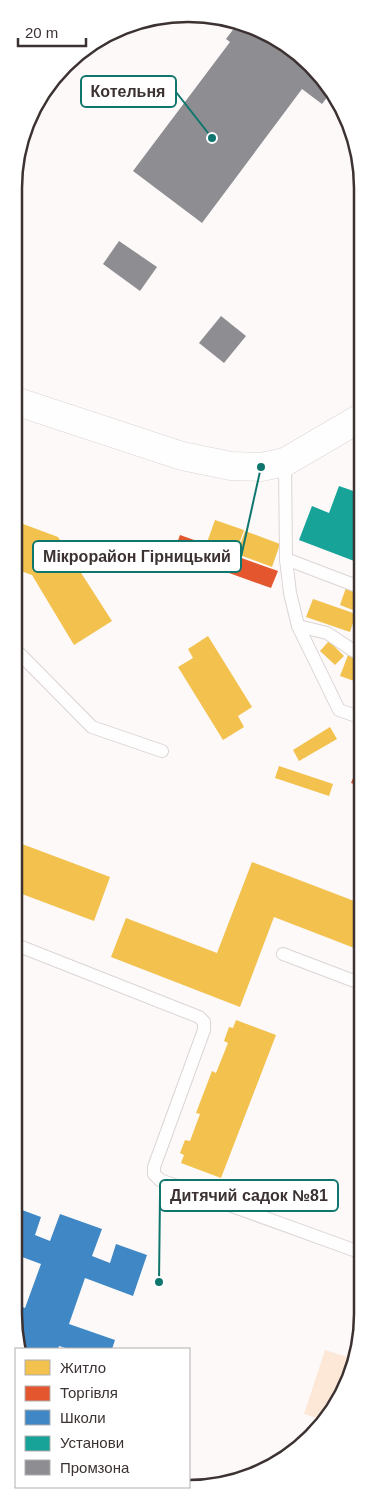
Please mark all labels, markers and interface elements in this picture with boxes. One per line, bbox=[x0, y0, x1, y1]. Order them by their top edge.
scale bar bbox=[18, 15, 85, 47]
text: 20 m bbox=[25, 24, 58, 41]
callout: Котельня bbox=[81, 76, 176, 107]
text: Котельня bbox=[91, 83, 165, 100]
callout: Мiкрорайон Гiрницький bbox=[33, 541, 241, 572]
text: Мiкрорайон Гiрницький bbox=[43, 548, 231, 565]
callout: Дитячий садок №81 bbox=[160, 1180, 338, 1211]
text: Дитячий садок №81 bbox=[170, 1187, 328, 1204]
legend bbox=[15, 1348, 190, 1488]
text: Житло bbox=[60, 1359, 106, 1376]
text: Торгівля bbox=[60, 1384, 118, 1401]
text: Школи bbox=[60, 1409, 106, 1426]
text: Установи bbox=[60, 1434, 124, 1451]
text: Промзона bbox=[60, 1459, 130, 1476]

